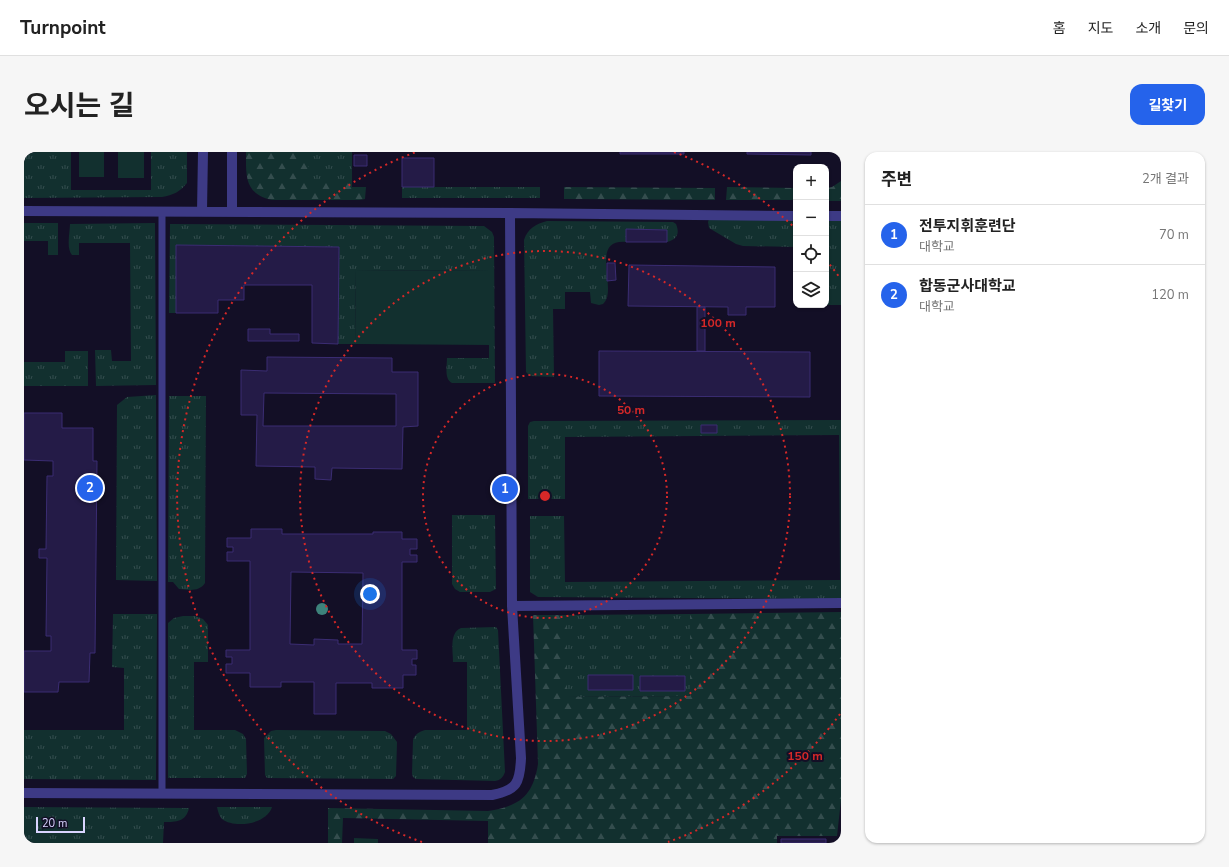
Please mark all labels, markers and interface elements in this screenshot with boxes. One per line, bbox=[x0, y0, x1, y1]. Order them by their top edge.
text: Turnpoint bbox=[20, 15, 106, 41]
text: 홈 bbox=[1053, 19, 1066, 38]
text: 지도 bbox=[1088, 19, 1113, 38]
text: 소개 bbox=[1135, 19, 1161, 38]
text: 문의 bbox=[1183, 19, 1209, 38]
button: 길찾기 bbox=[1130, 84, 1205, 125]
text: 오시는 길 bbox=[24, 87, 135, 125]
map controls bbox=[793, 164, 829, 308]
button: + bbox=[793, 164, 829, 200]
text: 주변 bbox=[881, 168, 912, 191]
text: 2개 결과 bbox=[1142, 170, 1189, 188]
button: − bbox=[793, 200, 829, 236]
text: 전투지휘훈련단 bbox=[919, 216, 1016, 236]
text: 1 bbox=[890, 226, 898, 244]
text: 70 m bbox=[1159, 226, 1189, 244]
button: locate bbox=[793, 236, 829, 272]
text: 대학교 bbox=[919, 238, 955, 256]
button: layers bbox=[793, 272, 829, 308]
text: 합동군사대학교 bbox=[919, 276, 1016, 296]
text: 2 bbox=[890, 286, 898, 304]
text: 120 m bbox=[1151, 286, 1189, 304]
text: 대학교 bbox=[919, 298, 955, 316]
text: 100 m bbox=[700, 315, 736, 331]
text: 50 m bbox=[617, 402, 645, 418]
pin: 2 bbox=[77, 473, 103, 503]
pin: 1 bbox=[492, 474, 518, 504]
centre of rings bbox=[538, 489, 552, 503]
your location bbox=[360, 584, 380, 604]
text: 150 m bbox=[787, 748, 823, 764]
scale bar bbox=[36, 815, 85, 834]
text: 20 m bbox=[42, 816, 67, 831]

